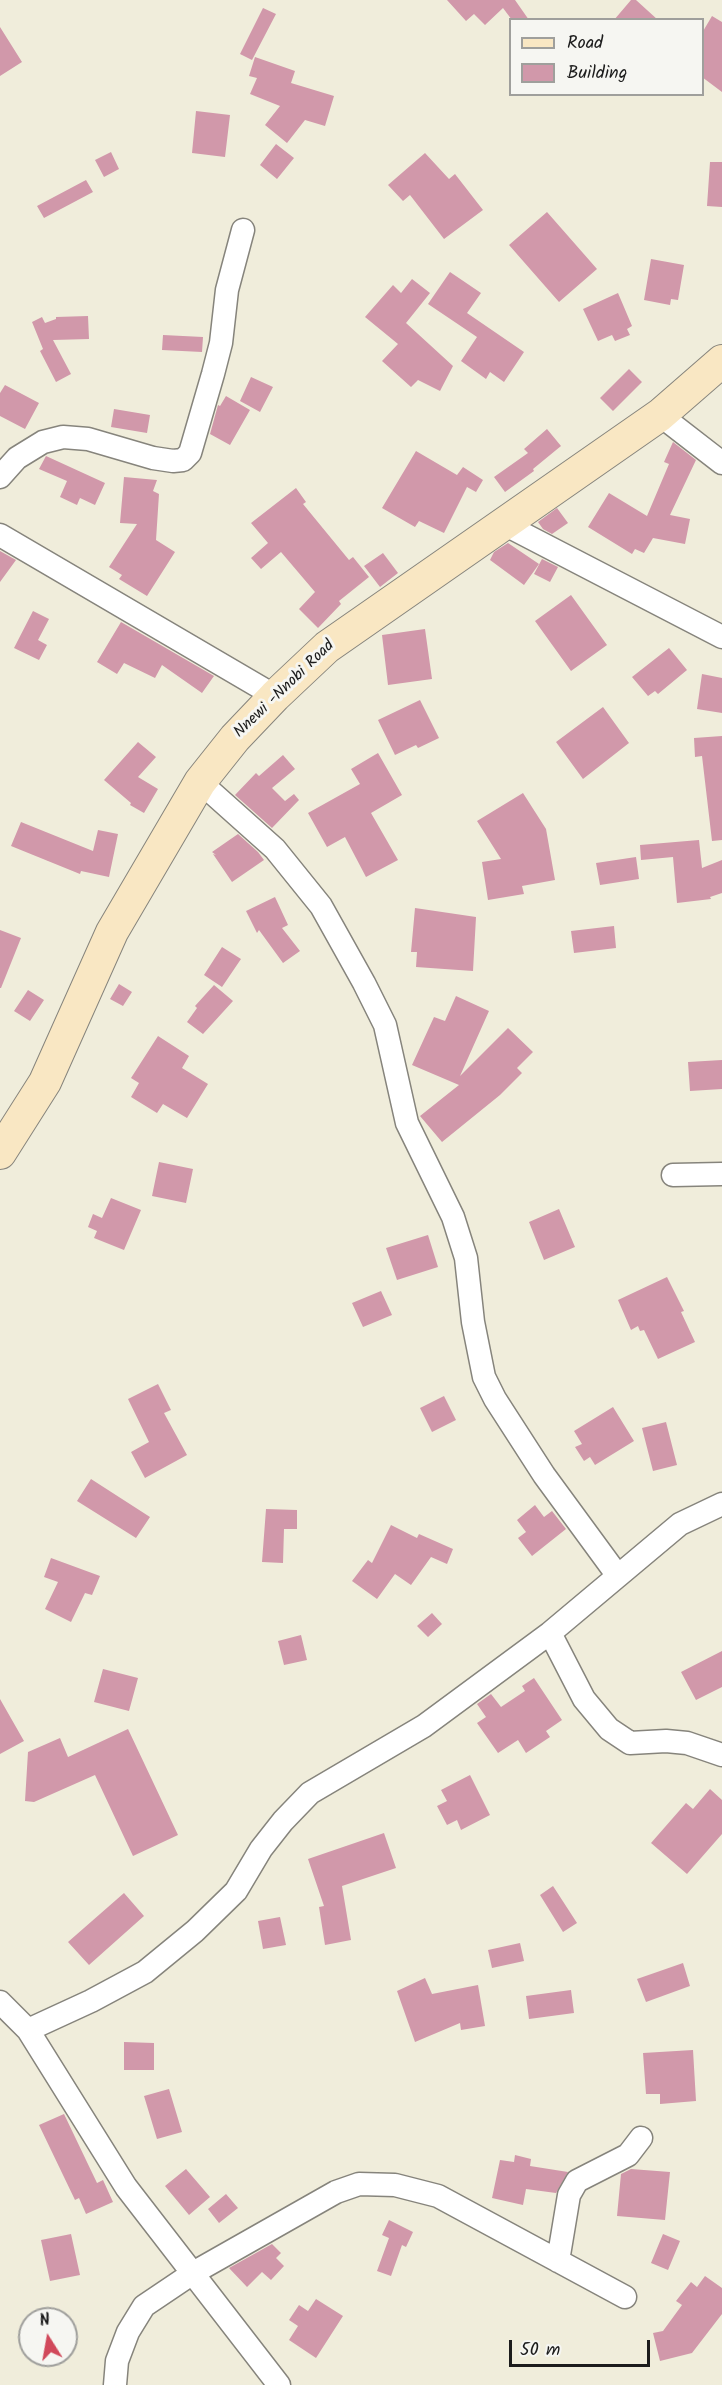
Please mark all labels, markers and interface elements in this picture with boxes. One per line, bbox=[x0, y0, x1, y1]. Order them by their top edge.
legend bbox=[509, 18, 704, 96]
text: Road bbox=[567, 29, 603, 58]
text: Building bbox=[567, 59, 627, 88]
street label: Nnewi -Nnobi Road bbox=[231, 637, 339, 743]
north arrow bbox=[18, 2307, 78, 2367]
text: N bbox=[37, 2308, 52, 2334]
scale bar bbox=[512, 2328, 653, 2366]
text: 50 m bbox=[520, 2336, 560, 2365]

